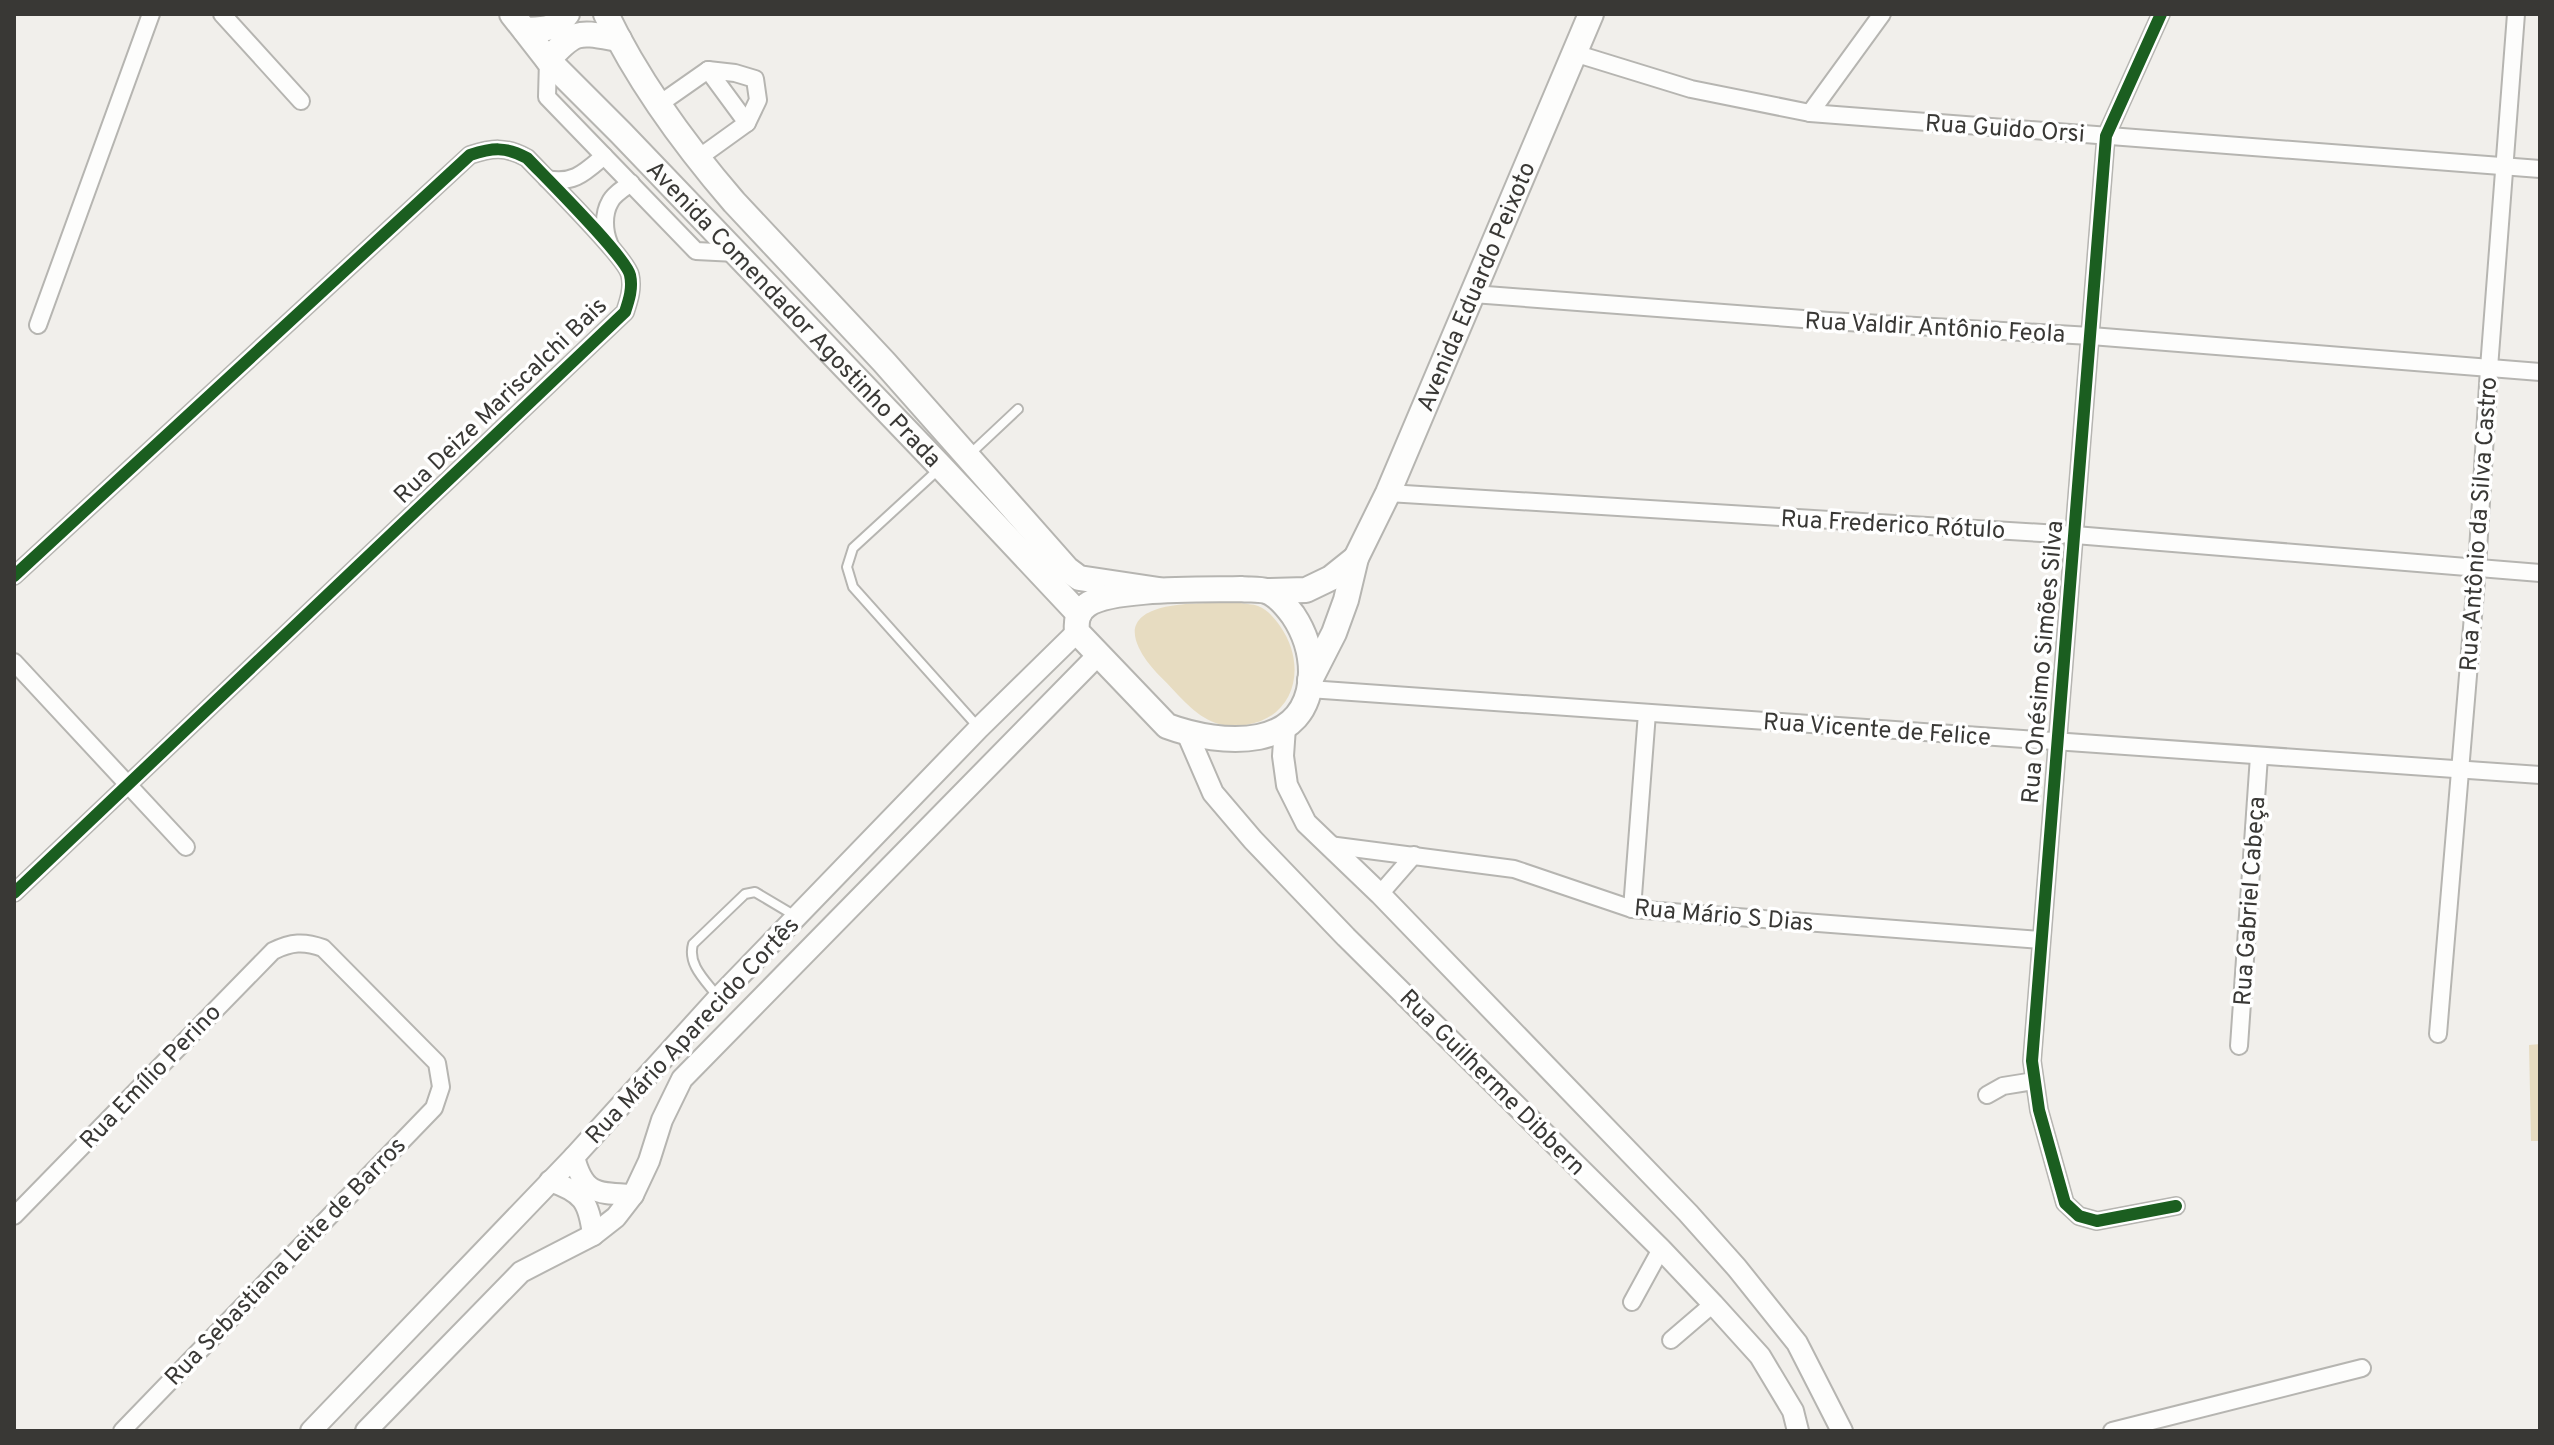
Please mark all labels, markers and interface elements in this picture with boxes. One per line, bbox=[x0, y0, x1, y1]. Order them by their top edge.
street label: Rua Guido Orsi bbox=[1924, 109, 2086, 151]
street label: Avenida Comendador Agostinho Prada bbox=[639, 155, 947, 475]
street label: Avenida Eduardo Peixoto bbox=[1411, 158, 1544, 416]
street label: Rua Deize Mariscalchi Bais bbox=[389, 292, 614, 511]
street label: Rua Valdir Antônio Feola bbox=[1804, 307, 2066, 351]
street label: Rua Antônio da Silva Castro bbox=[2455, 376, 2505, 672]
street label: Rua Frederico Rótulo bbox=[1780, 505, 2006, 547]
street label: Rua Onésimo Simões Silva bbox=[2017, 519, 2071, 805]
street label: Rua Vicente de Felice bbox=[1762, 708, 1992, 754]
street label: Rua Gabriel Cabeça bbox=[2229, 795, 2273, 1007]
street label: Rua Mário S Dias bbox=[1633, 894, 1815, 940]
street label: Rua Mário Aparecido Cortês bbox=[580, 911, 807, 1151]
street label: Rua Guilherme Dibbern bbox=[1392, 984, 1591, 1183]
street label: Rua Emílio Perino bbox=[74, 998, 228, 1156]
street label: Rua Sebastiana Leite de Barros bbox=[159, 1132, 413, 1393]

